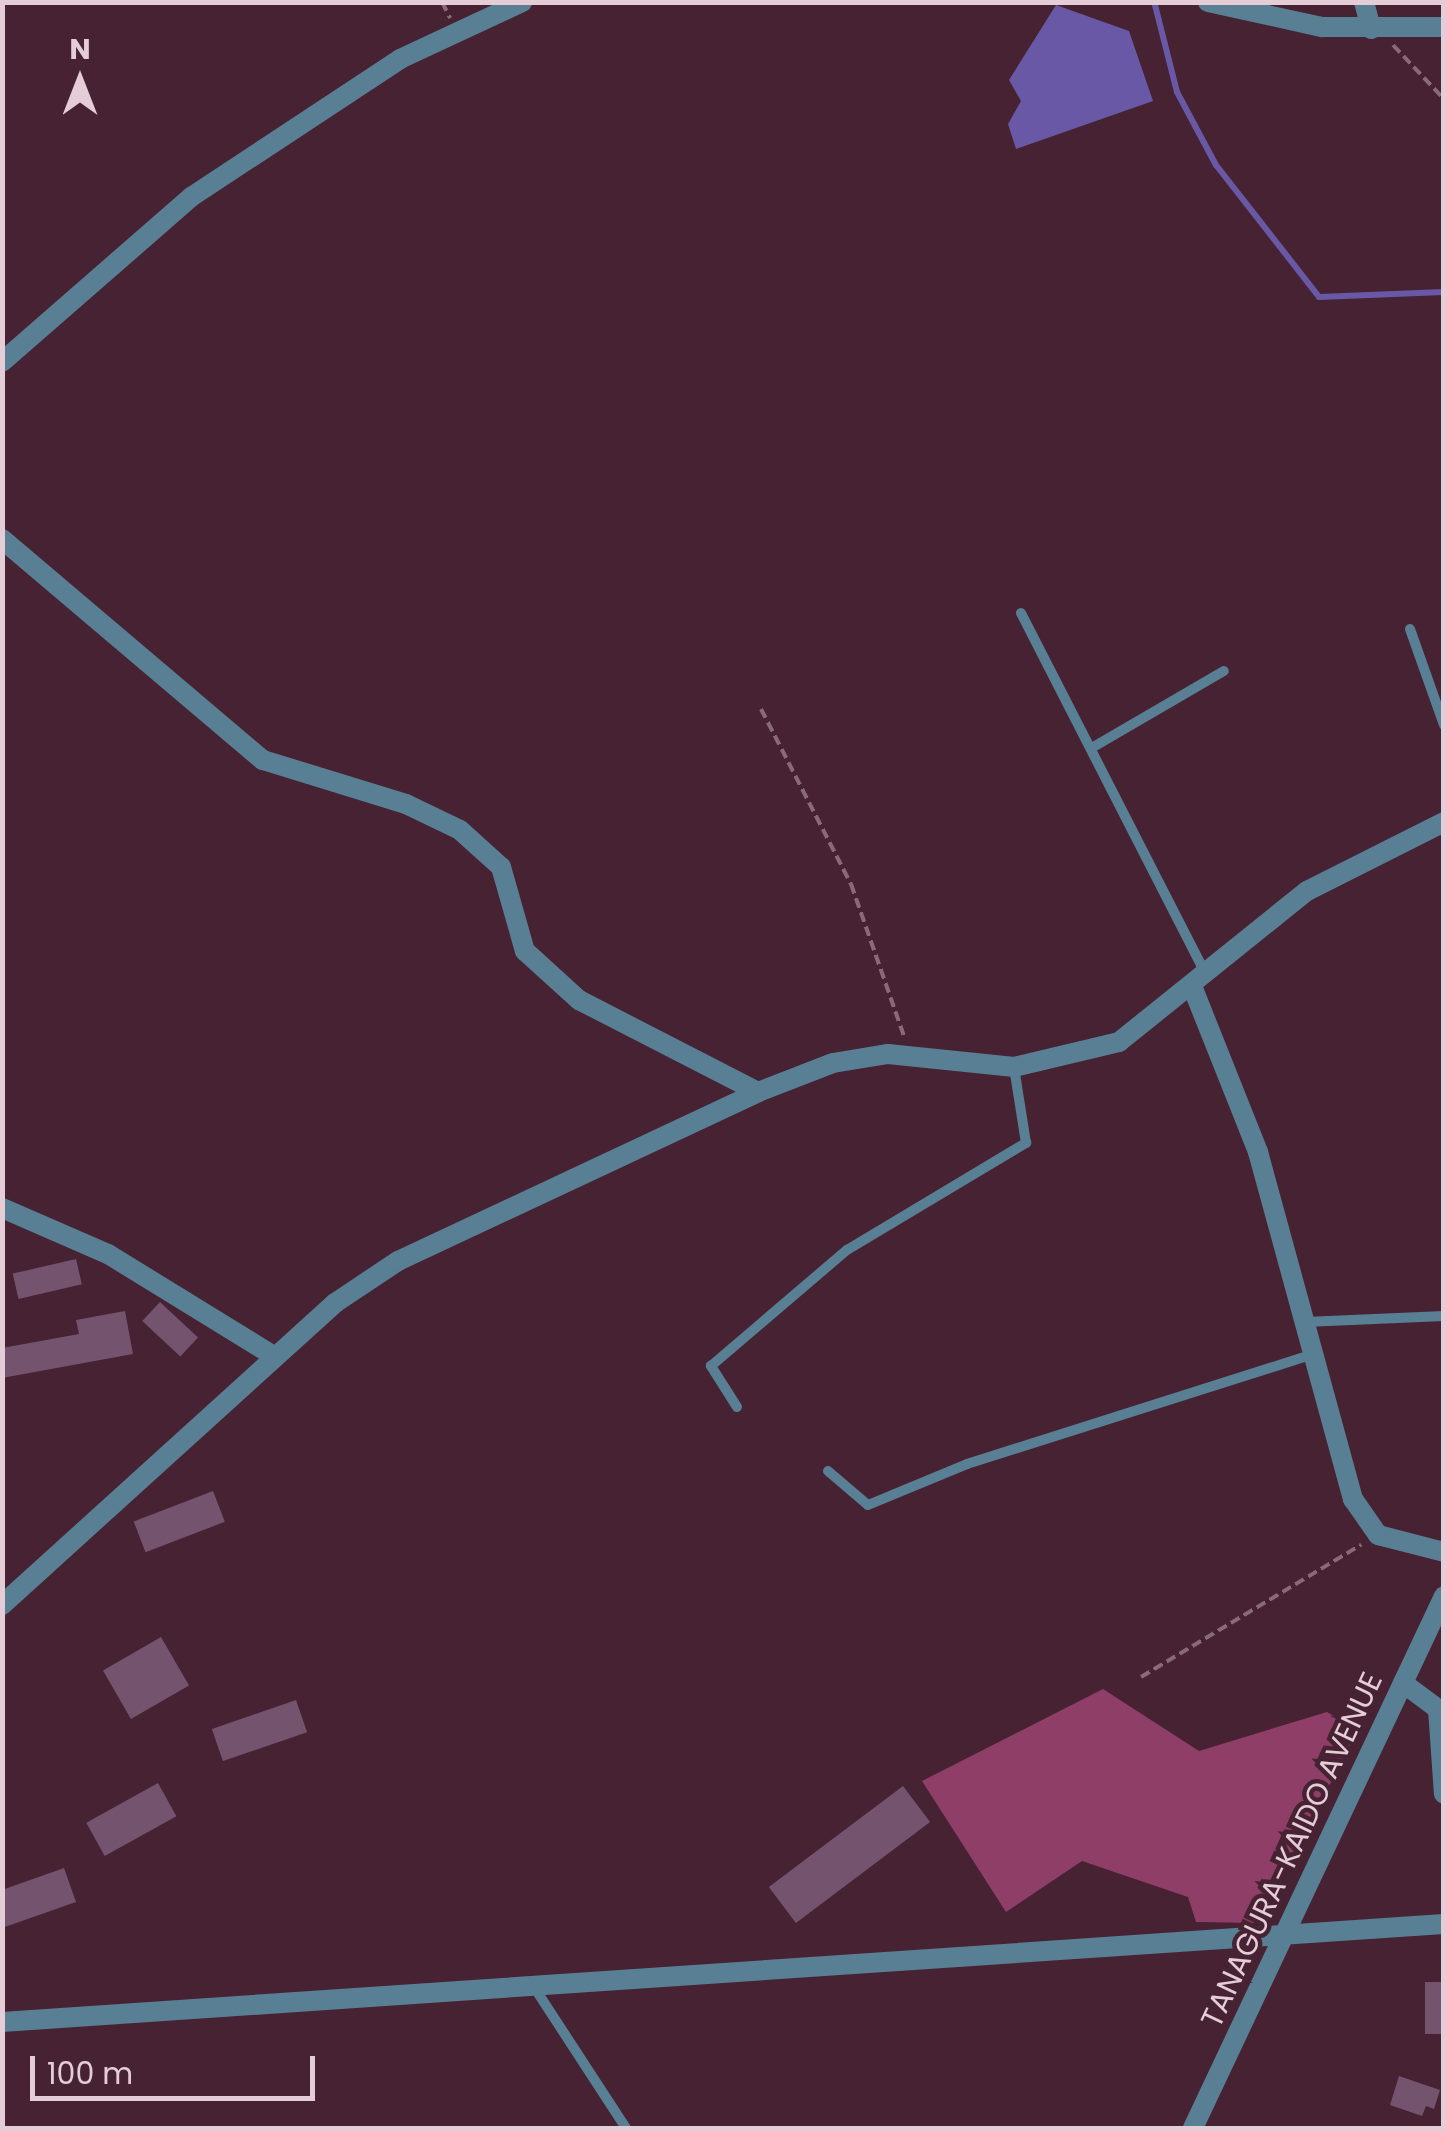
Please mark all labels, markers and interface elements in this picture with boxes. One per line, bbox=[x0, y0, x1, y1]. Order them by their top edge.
north arrow bbox=[30, 30, 130, 130]
text: N bbox=[69, 30, 91, 69]
street label: TANAGURA-KAIDO AVENUE bbox=[1194, 1667, 1390, 2033]
scale bar bbox=[35, 2036, 320, 2098]
text: 100 m bbox=[47, 2052, 133, 2095]

